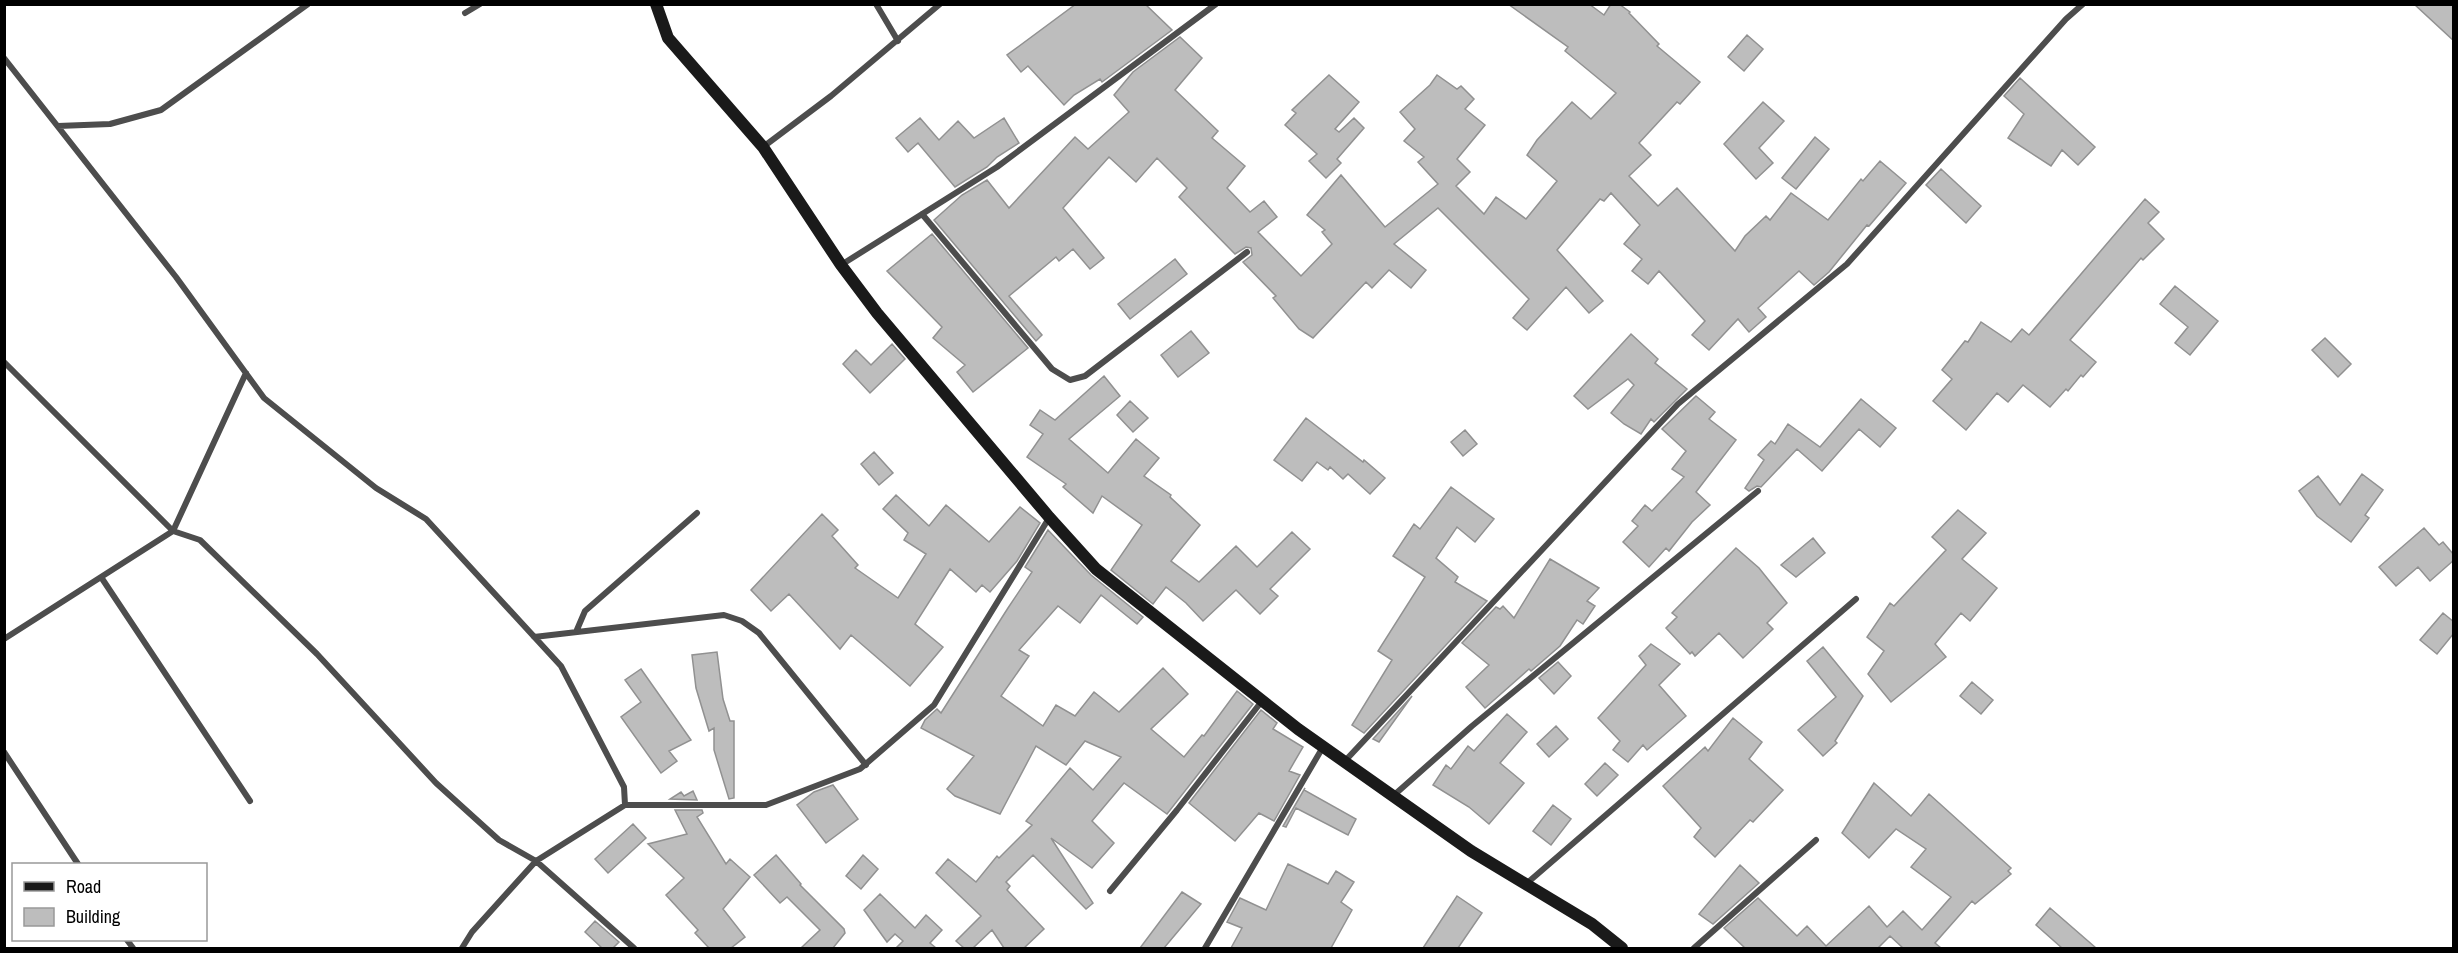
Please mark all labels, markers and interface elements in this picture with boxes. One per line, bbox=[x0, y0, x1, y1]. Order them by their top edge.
legend bbox=[12, 863, 207, 941]
text: Road bbox=[66, 874, 101, 899]
text: Building bbox=[66, 904, 121, 929]

